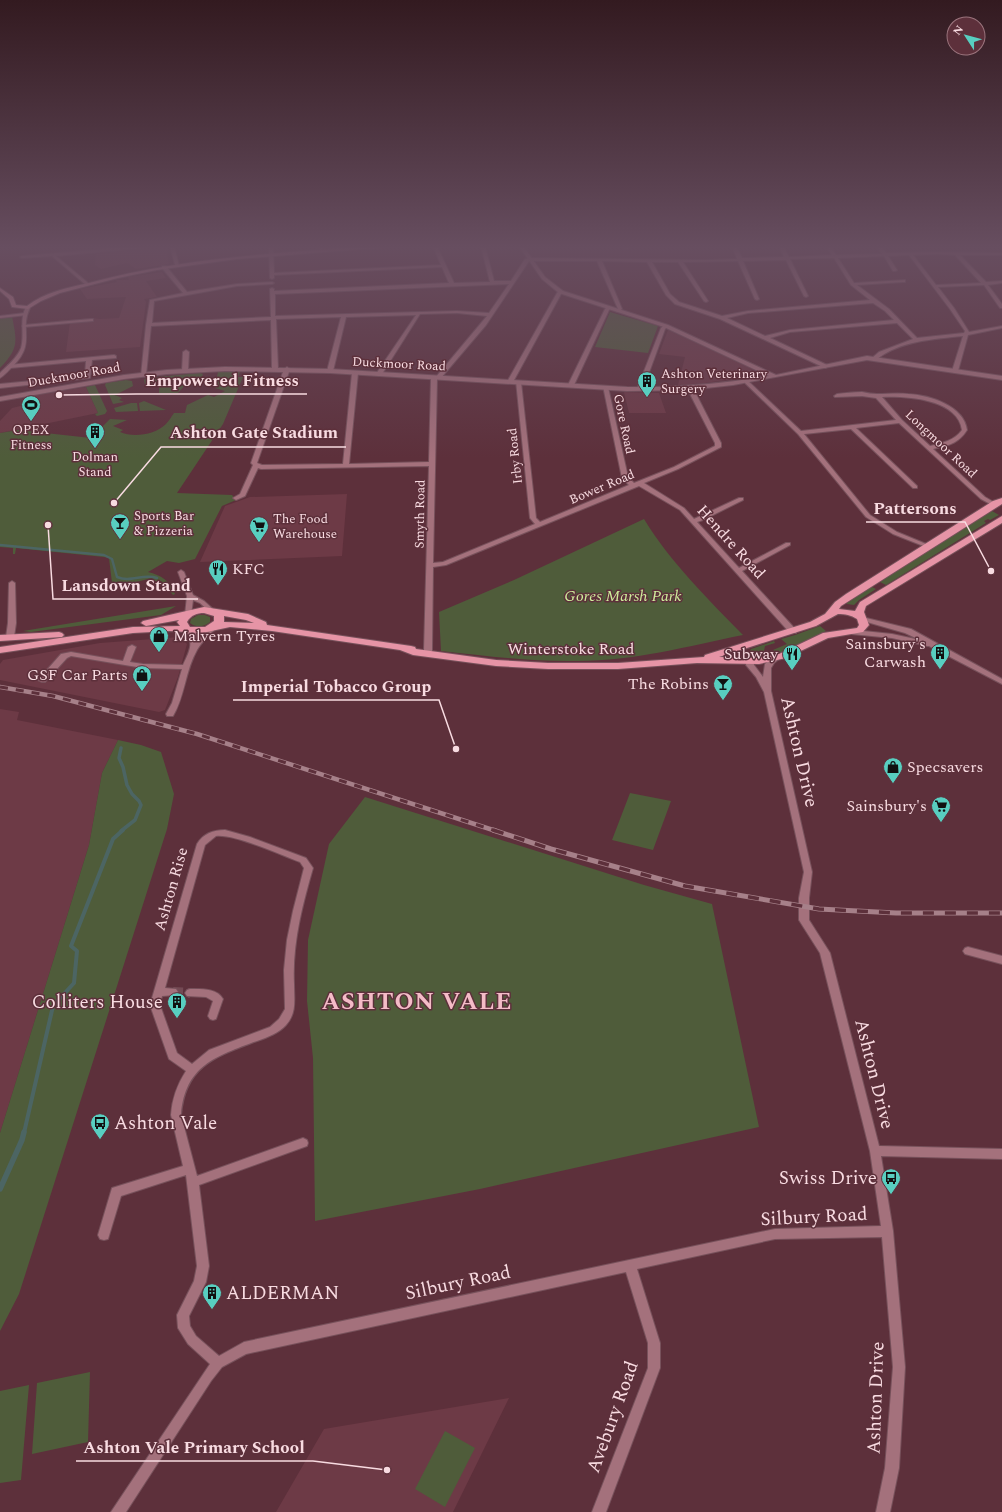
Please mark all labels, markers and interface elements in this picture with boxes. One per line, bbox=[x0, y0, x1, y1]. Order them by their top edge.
north arrow bbox=[946, 16, 986, 56]
text: N bbox=[949, 22, 968, 39]
street label: Duckmoor Road bbox=[352, 352, 446, 376]
street label: Duckmoor Road bbox=[26, 357, 122, 393]
place label: Ashton Veterinary Surgery bbox=[661, 364, 768, 399]
callout: Empowered Fitness bbox=[137, 365, 307, 394]
text: Empowered Fitness bbox=[145, 368, 299, 394]
building icon: Ashton Veterinary Surgery bbox=[636, 370, 658, 398]
street label: Gore Road bbox=[608, 392, 640, 456]
sports icon: OPEX Fitness bbox=[20, 394, 42, 422]
street label: Longmoor Road bbox=[900, 405, 982, 483]
callout: Ashton Gate Stadium bbox=[161, 418, 346, 447]
place label: OPEX Fitness bbox=[10, 420, 52, 455]
text: Ashton Gate Stadium bbox=[170, 420, 338, 446]
building icon: Dolman Stand bbox=[84, 421, 106, 449]
street label: Irby Road bbox=[502, 427, 528, 485]
place label: Dolman Stand bbox=[72, 447, 118, 482]
street label: Bower Road bbox=[566, 464, 638, 510]
street label: Smyth Road bbox=[409, 479, 431, 549]
callout: Pattersons bbox=[866, 493, 965, 522]
text: Pattersons bbox=[873, 496, 957, 522]
street label: Hendre Road bbox=[691, 499, 771, 585]
place label: Sports Bar & Pizzeria bbox=[134, 506, 194, 541]
place label: The Food Warehouse bbox=[273, 509, 337, 544]
bar icon: Sports Bar & Pizzeria bbox=[109, 512, 131, 540]
supermarket icon: The Food Warehouse bbox=[248, 515, 270, 543]
place label: KFC bbox=[232, 557, 265, 581]
restaurant icon: KFC bbox=[207, 558, 229, 586]
callout: Lansdown Stand bbox=[53, 570, 198, 599]
text: Lansdown Stand bbox=[61, 573, 191, 599]
park label: Gores Marsh Park bbox=[564, 584, 682, 608]
place label: Malvern Tyres bbox=[173, 624, 275, 648]
shop icon: Malvern Tyres bbox=[148, 625, 170, 653]
place label: Sainsbury's Carwash bbox=[845, 632, 926, 674]
street label: Winterstoke Road bbox=[507, 637, 635, 661]
place label: Subway bbox=[724, 642, 779, 666]
building icon: Sainsbury's Carwash bbox=[929, 642, 951, 670]
restaurant icon: Subway bbox=[781, 643, 803, 671]
place label: GSF Car Parts bbox=[27, 663, 128, 687]
shop icon: GSF Car Parts bbox=[131, 664, 153, 692]
callout: Imperial Tobacco Group bbox=[233, 671, 439, 700]
place label: The Robins bbox=[628, 672, 709, 696]
bar icon: The Robins bbox=[712, 673, 734, 701]
text: Imperial Tobacco Group bbox=[241, 674, 431, 700]
street label: Ashton Drive bbox=[772, 694, 826, 810]
place label: Specsavers bbox=[907, 755, 983, 779]
shop icon: Specsavers bbox=[882, 756, 904, 784]
place label: Sainsbury's bbox=[846, 794, 927, 818]
supermarket icon: Sainsbury's bbox=[930, 795, 952, 823]
street label: Ashton Rise bbox=[148, 844, 194, 934]
district label: ASHTON VALE bbox=[321, 984, 513, 1020]
place label: Colliters House bbox=[32, 988, 163, 1017]
building icon: Colliters House bbox=[166, 991, 188, 1019]
street label: Ashton Drive bbox=[846, 1016, 902, 1132]
place label: Ashton Vale bbox=[114, 1109, 217, 1138]
bus stop icon: Ashton Vale bbox=[89, 1112, 111, 1140]
place label: Swiss Drive bbox=[779, 1164, 877, 1193]
bus stop icon: Swiss Drive bbox=[880, 1167, 902, 1195]
street label: Silbury Road bbox=[760, 1200, 868, 1234]
street label: Silbury Road bbox=[403, 1258, 513, 1308]
place label: ALDERMAN bbox=[226, 1279, 339, 1308]
building icon: ALDERMAN bbox=[201, 1282, 223, 1310]
street label: Ashton Drive bbox=[860, 1341, 892, 1455]
street label: Avebury Road bbox=[579, 1357, 647, 1477]
callout: Ashton Vale Primary School bbox=[76, 1432, 313, 1461]
text: Ashton Vale Primary School bbox=[83, 1435, 305, 1461]

